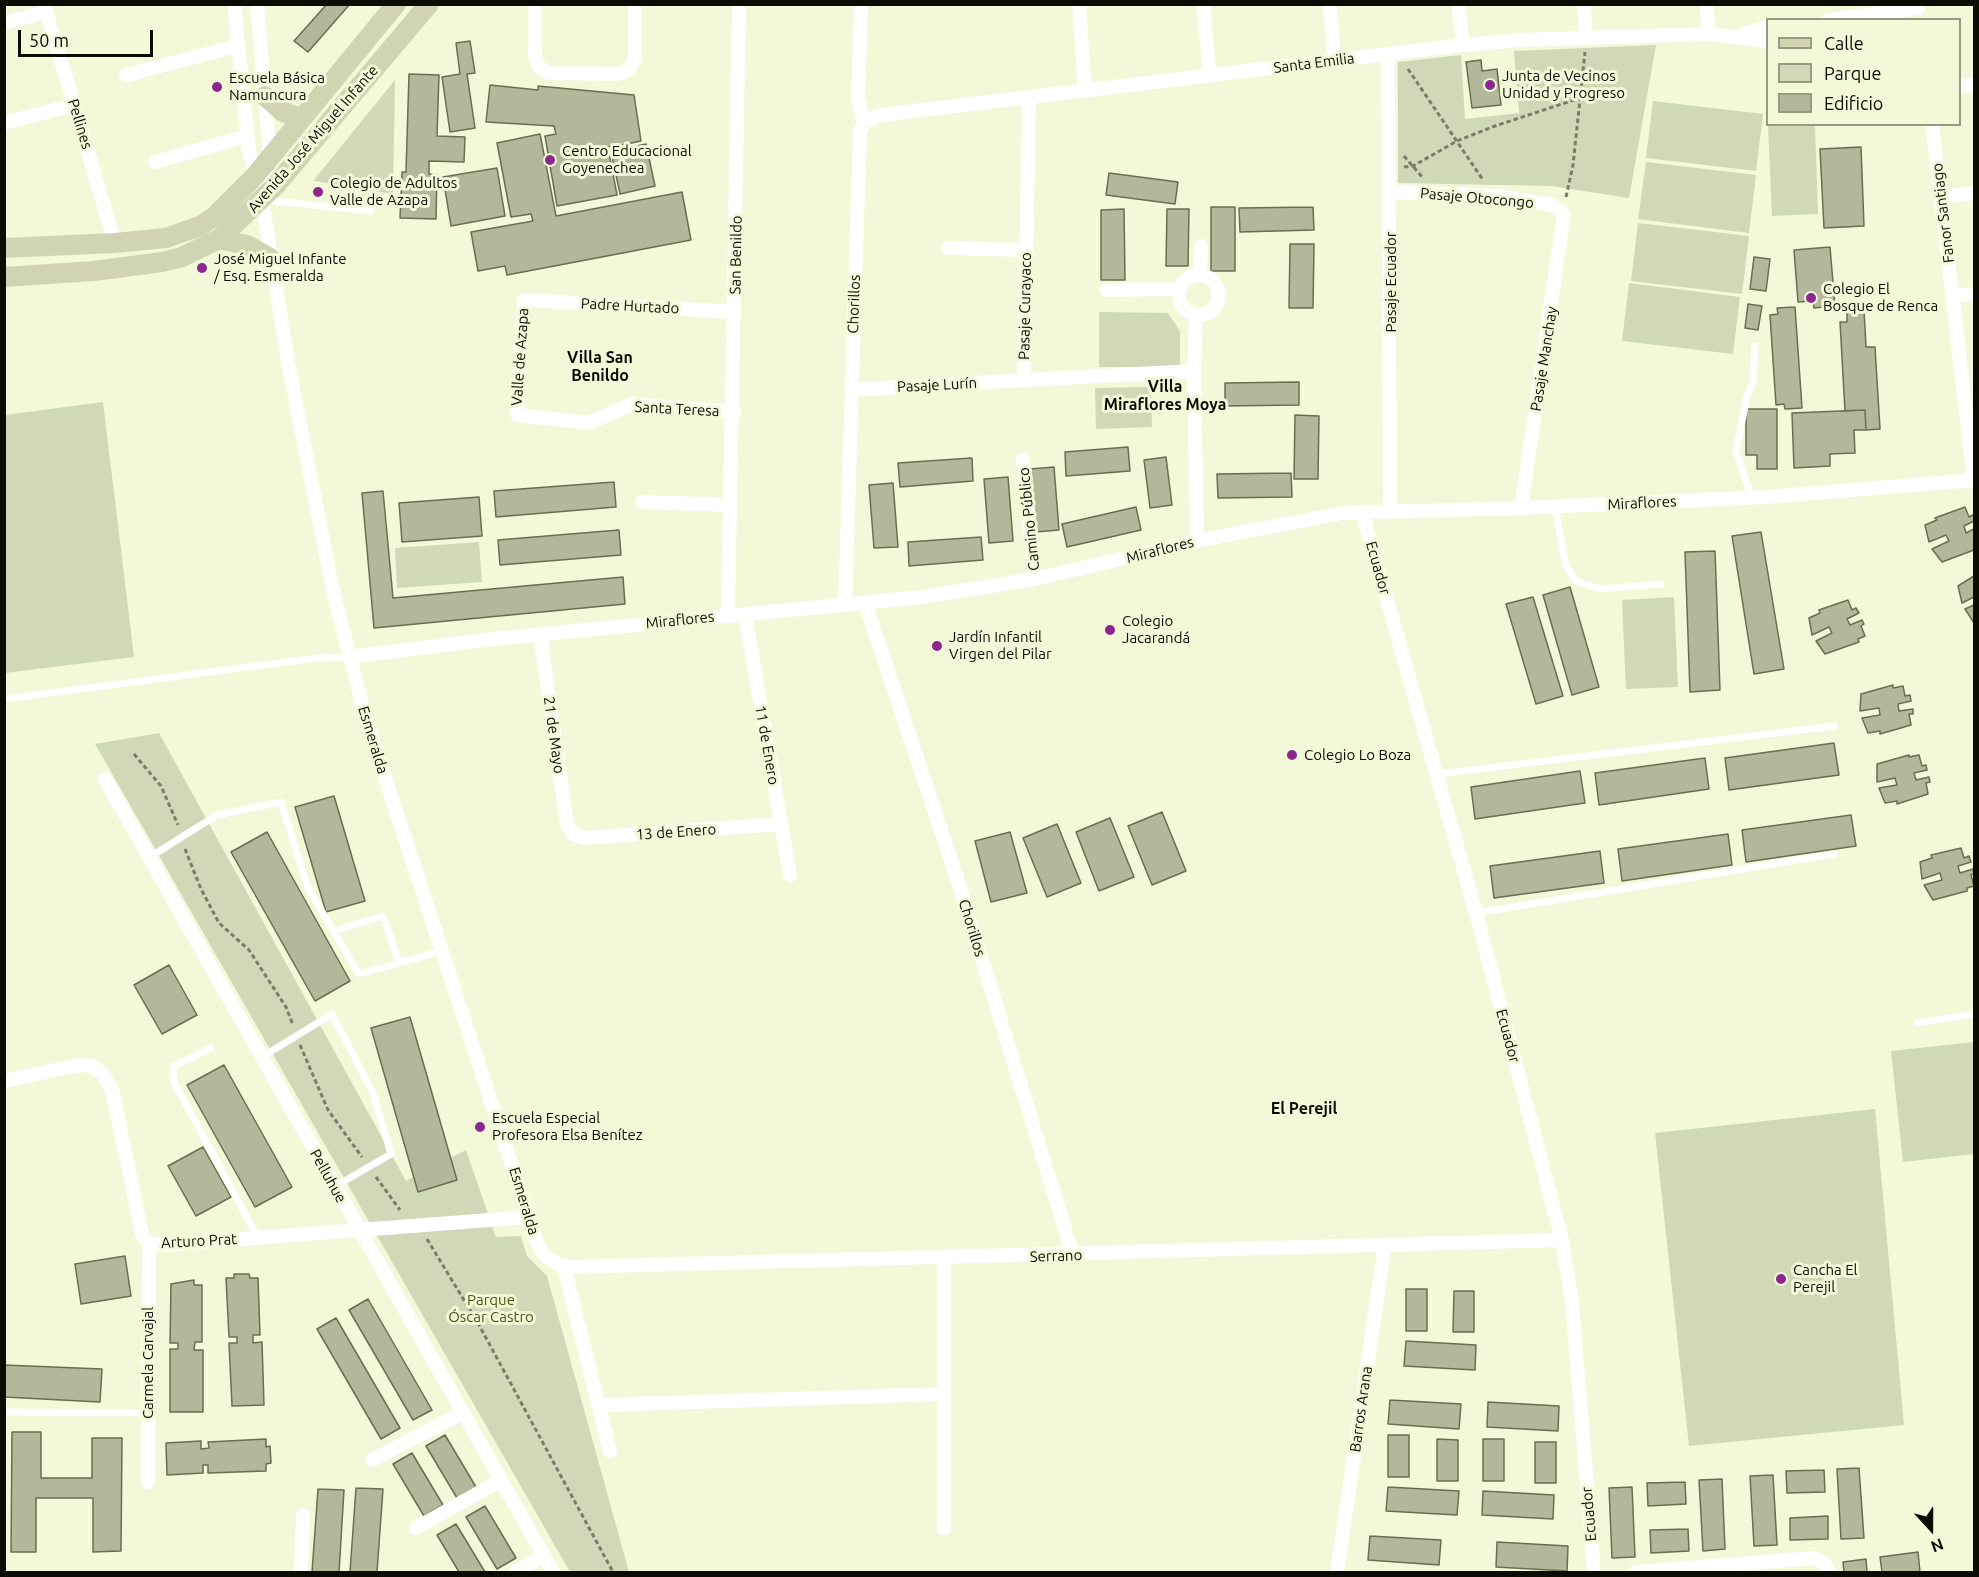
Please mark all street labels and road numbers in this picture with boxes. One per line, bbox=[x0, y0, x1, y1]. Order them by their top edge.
street label: Santa Emilia bbox=[1272, 49, 1356, 77]
street label: Avenida José Miguel Infante bbox=[244, 62, 382, 216]
street label: Pellines bbox=[64, 97, 96, 151]
street label: Fanor Santiago bbox=[1928, 162, 1958, 264]
street label: Pasaje Otocongo bbox=[1419, 184, 1535, 212]
street label: San Benildo bbox=[726, 215, 746, 295]
street label: Pasaje Ecuador bbox=[1382, 231, 1400, 333]
street label: Pasaje Curayaco bbox=[1015, 252, 1035, 360]
street label: Chorillos bbox=[844, 274, 864, 334]
street label: Padre Hurtado bbox=[580, 294, 680, 318]
street label: Pasaje Manchay bbox=[1527, 305, 1561, 413]
street label: Valle de Azapa bbox=[508, 307, 532, 407]
street label: Pasaje Lurín bbox=[896, 374, 978, 396]
street label: Santa Teresa bbox=[634, 398, 720, 420]
street label: Camino Público bbox=[1015, 466, 1043, 572]
street label: Miraflores bbox=[1607, 492, 1677, 514]
street label: Miraflores bbox=[1124, 533, 1196, 567]
street label: Ecuador bbox=[1362, 539, 1394, 597]
street label: Miraflores bbox=[645, 607, 715, 633]
street label: 21 de Mayo bbox=[540, 695, 568, 775]
street label: Esmeralda bbox=[354, 704, 392, 776]
street label: 11 de Enero bbox=[751, 704, 783, 786]
street label: 13 de Enero bbox=[635, 820, 717, 844]
street label: Chorillos bbox=[955, 897, 989, 959]
street label: Ecuador bbox=[1492, 1007, 1524, 1065]
street label: Pelluhue bbox=[306, 1146, 350, 1206]
street label: Esmeralda bbox=[505, 1165, 543, 1237]
street label: Arturo Prat bbox=[161, 1230, 237, 1252]
street label: Serrano bbox=[1029, 1246, 1083, 1266]
street label: Carmela Carvajal bbox=[139, 1307, 157, 1419]
street label: Barros Arana bbox=[1346, 1365, 1376, 1453]
street label: Ecuador bbox=[1578, 1486, 1600, 1542]

